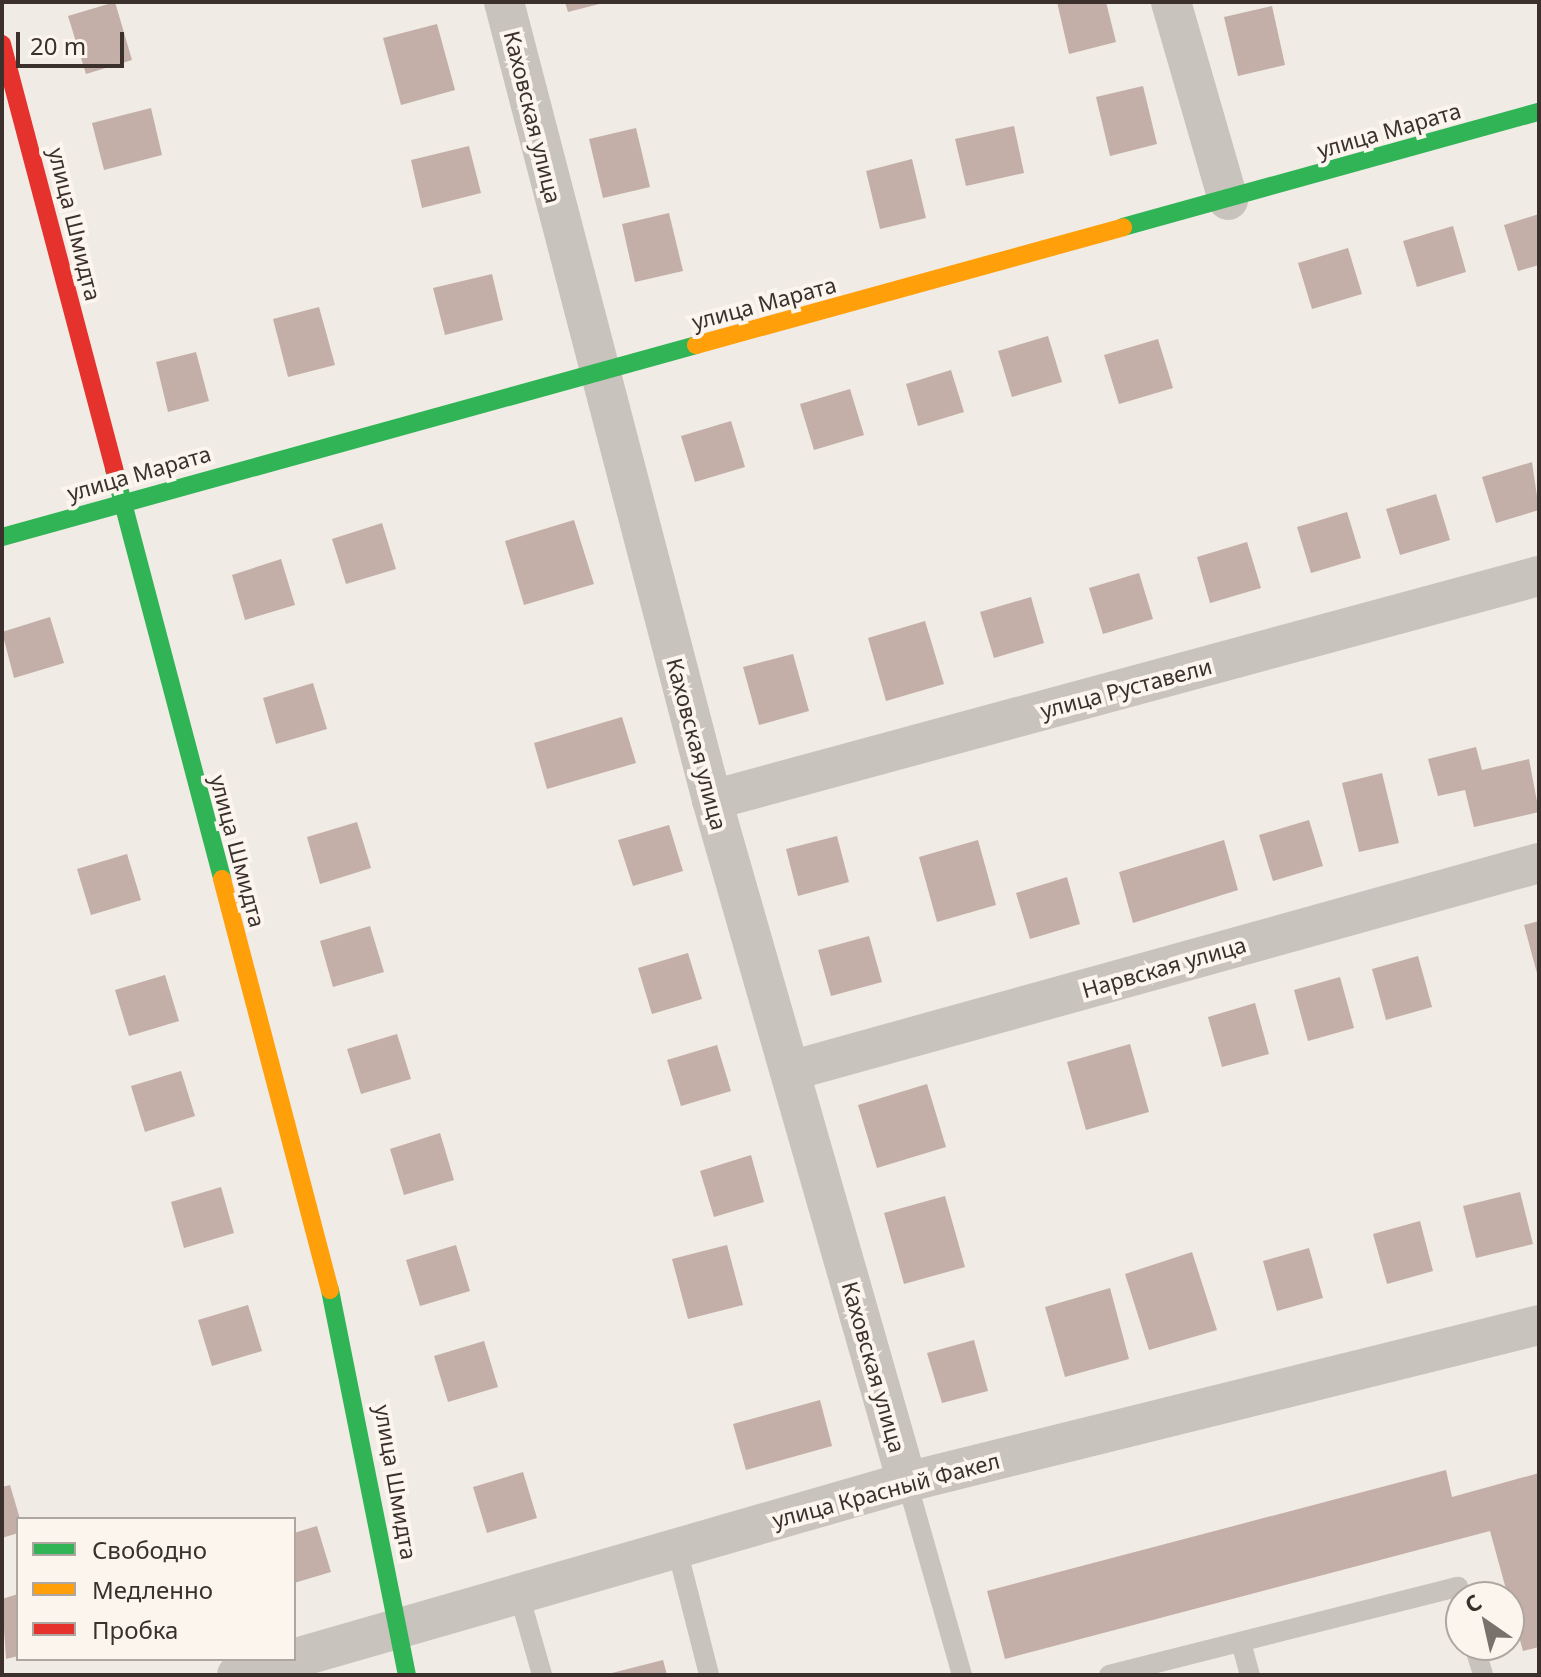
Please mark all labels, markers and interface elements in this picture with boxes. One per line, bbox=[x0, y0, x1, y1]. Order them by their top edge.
scale bar bbox=[20, 16, 128, 66]
street label: Каховская улица bbox=[499, 28, 567, 206]
text: 20 m bbox=[30, 29, 86, 62]
street label: улица Марата bbox=[1314, 97, 1464, 163]
street label: улица Шмидта bbox=[43, 145, 107, 303]
street label: улица Марата bbox=[689, 271, 839, 335]
street label: улица Марата bbox=[64, 440, 214, 506]
street label: улица Руставели bbox=[1037, 652, 1215, 724]
street label: Каховская улица bbox=[661, 655, 733, 833]
street label: улица Шмидта bbox=[205, 772, 271, 930]
street label: Нарвская улица bbox=[1079, 931, 1249, 1003]
street label: Каховская улица bbox=[837, 1278, 911, 1456]
street label: улица Шмидта bbox=[369, 1402, 423, 1562]
street label: улица Красный Факел bbox=[769, 1447, 1003, 1533]
legend bbox=[16, 1517, 296, 1661]
text: Свободно bbox=[92, 1533, 207, 1566]
text: Медленно bbox=[92, 1573, 213, 1606]
north arrow bbox=[1445, 1581, 1525, 1661]
text: С bbox=[1458, 1586, 1487, 1619]
text: Пробка bbox=[92, 1613, 178, 1646]

